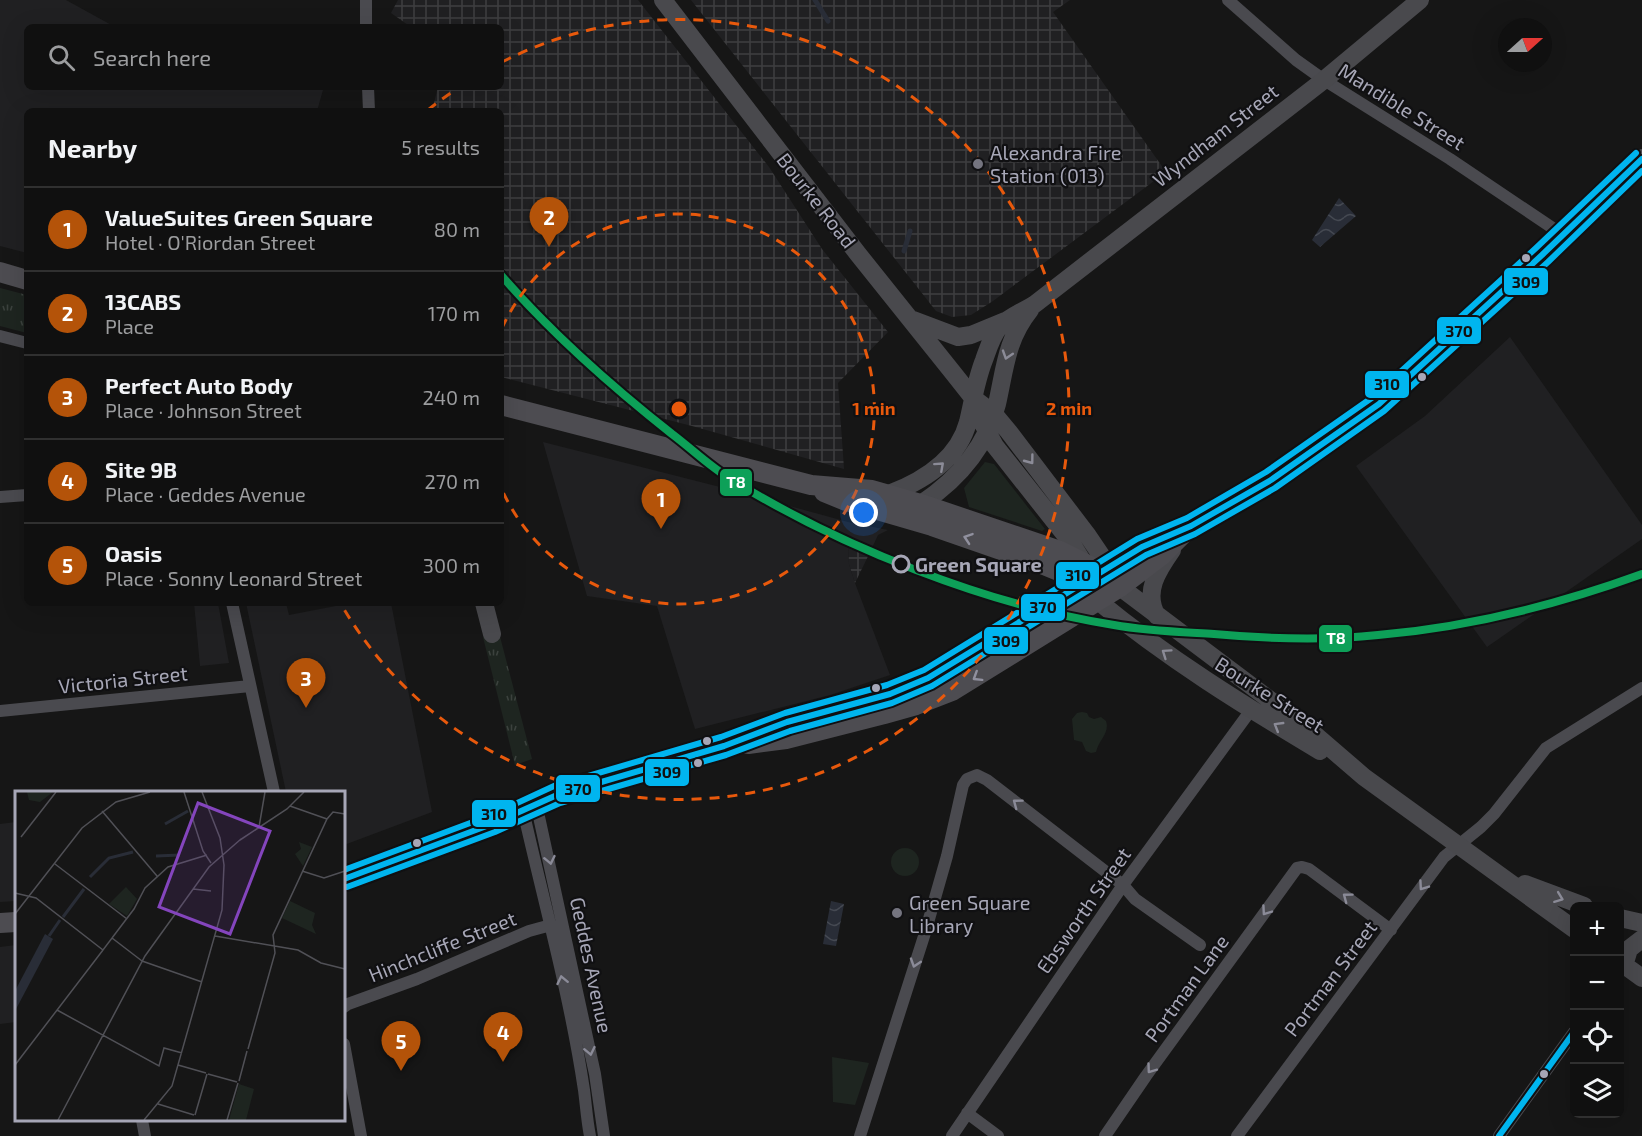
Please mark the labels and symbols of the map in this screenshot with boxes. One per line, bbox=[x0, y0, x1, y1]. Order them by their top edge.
north arrow bbox=[1498, 18, 1552, 72]
street label: Mandible Street bbox=[1334, 57, 1470, 155]
street label: Wyndham Street bbox=[1147, 78, 1283, 191]
place label: Alexandra Fire Station (013) bbox=[990, 140, 1121, 187]
street label: Bourke Road bbox=[772, 148, 862, 252]
marker: Alexandra Fire Station (013) bbox=[971, 157, 985, 171]
pin: 2 bbox=[530, 198, 568, 247]
unlabelled marker bbox=[1520, 252, 1532, 264]
line badge: 309 bbox=[1503, 267, 1549, 296]
text: 309 bbox=[1512, 272, 1540, 291]
line badge: 370 bbox=[1436, 316, 1482, 345]
text: 370 bbox=[1445, 321, 1473, 340]
one-way arrow bbox=[1002, 349, 1014, 360]
line badge: 310 bbox=[1364, 370, 1410, 399]
unlabelled marker bbox=[1416, 371, 1428, 383]
text: 310 bbox=[1374, 374, 1400, 393]
text: 1 min bbox=[852, 397, 896, 419]
text: 2 min bbox=[1046, 397, 1092, 419]
centre of rings bbox=[669, 399, 689, 419]
one-way arrow bbox=[1023, 454, 1034, 465]
one-way arrow bbox=[933, 462, 943, 473]
line badge: T8 bbox=[719, 468, 753, 497]
text: T8 bbox=[726, 472, 746, 491]
pin: 1 bbox=[642, 480, 680, 529]
your location bbox=[849, 498, 878, 527]
one-way arrow bbox=[963, 533, 974, 546]
place label: Green Square bbox=[915, 552, 1042, 576]
marker: Green Square bbox=[892, 555, 910, 573]
line badge: 310 bbox=[1055, 561, 1100, 590]
text: 310 bbox=[1065, 565, 1091, 584]
line badge: 370 bbox=[1020, 593, 1066, 622]
text: 370 bbox=[1029, 597, 1057, 616]
line badge: T8 bbox=[1318, 624, 1353, 653]
line badge: 309 bbox=[983, 626, 1029, 655]
text: T8 bbox=[1326, 628, 1346, 647]
text: 309 bbox=[992, 631, 1020, 650]
one-way arrow bbox=[1162, 649, 1173, 660]
street label: Bourke Street bbox=[1211, 651, 1329, 737]
pin: 3 bbox=[286, 658, 326, 708]
street label: Victoria Street bbox=[57, 660, 189, 698]
one-way arrow bbox=[973, 670, 984, 681]
unlabelled marker bbox=[870, 682, 882, 694]
one-way arrow bbox=[1274, 721, 1284, 733]
unlabelled marker bbox=[701, 735, 713, 747]
unlabelled marker bbox=[692, 757, 704, 769]
line badge: 309 bbox=[644, 758, 690, 787]
text: 309 bbox=[653, 762, 681, 781]
line badge: 370 bbox=[555, 774, 601, 803]
text: 370 bbox=[564, 779, 592, 798]
inset map bbox=[15, 791, 345, 1121]
line badge: 310 bbox=[471, 799, 517, 828]
one-way arrow bbox=[1013, 800, 1024, 811]
text: 310 bbox=[481, 804, 507, 823]
unlabelled marker bbox=[411, 837, 423, 849]
street label: Ebsworth Street bbox=[1031, 842, 1135, 977]
one-way arrow bbox=[543, 855, 556, 865]
one-way arrow bbox=[1419, 880, 1430, 891]
place label: Green Square Library bbox=[909, 890, 1030, 937]
one-way arrow bbox=[1552, 891, 1563, 903]
one-way arrow bbox=[1342, 893, 1353, 904]
street label: Geddes Avenue bbox=[566, 895, 618, 1035]
street label: Hinchcliffe Street bbox=[365, 905, 520, 987]
one-way arrow bbox=[1262, 905, 1273, 916]
marker: Green Square Library bbox=[890, 906, 904, 920]
street label: Portman Street bbox=[1279, 915, 1382, 1041]
street label: Portman Lane bbox=[1139, 930, 1233, 1046]
one-way arrow bbox=[910, 957, 922, 968]
one-way arrow bbox=[556, 975, 569, 985]
pin: 4 bbox=[484, 1012, 522, 1062]
pin: 5 bbox=[382, 1022, 420, 1071]
one-way arrow bbox=[583, 1046, 596, 1056]
one-way arrow bbox=[1147, 1062, 1158, 1073]
unlabelled marker bbox=[1538, 1068, 1550, 1080]

